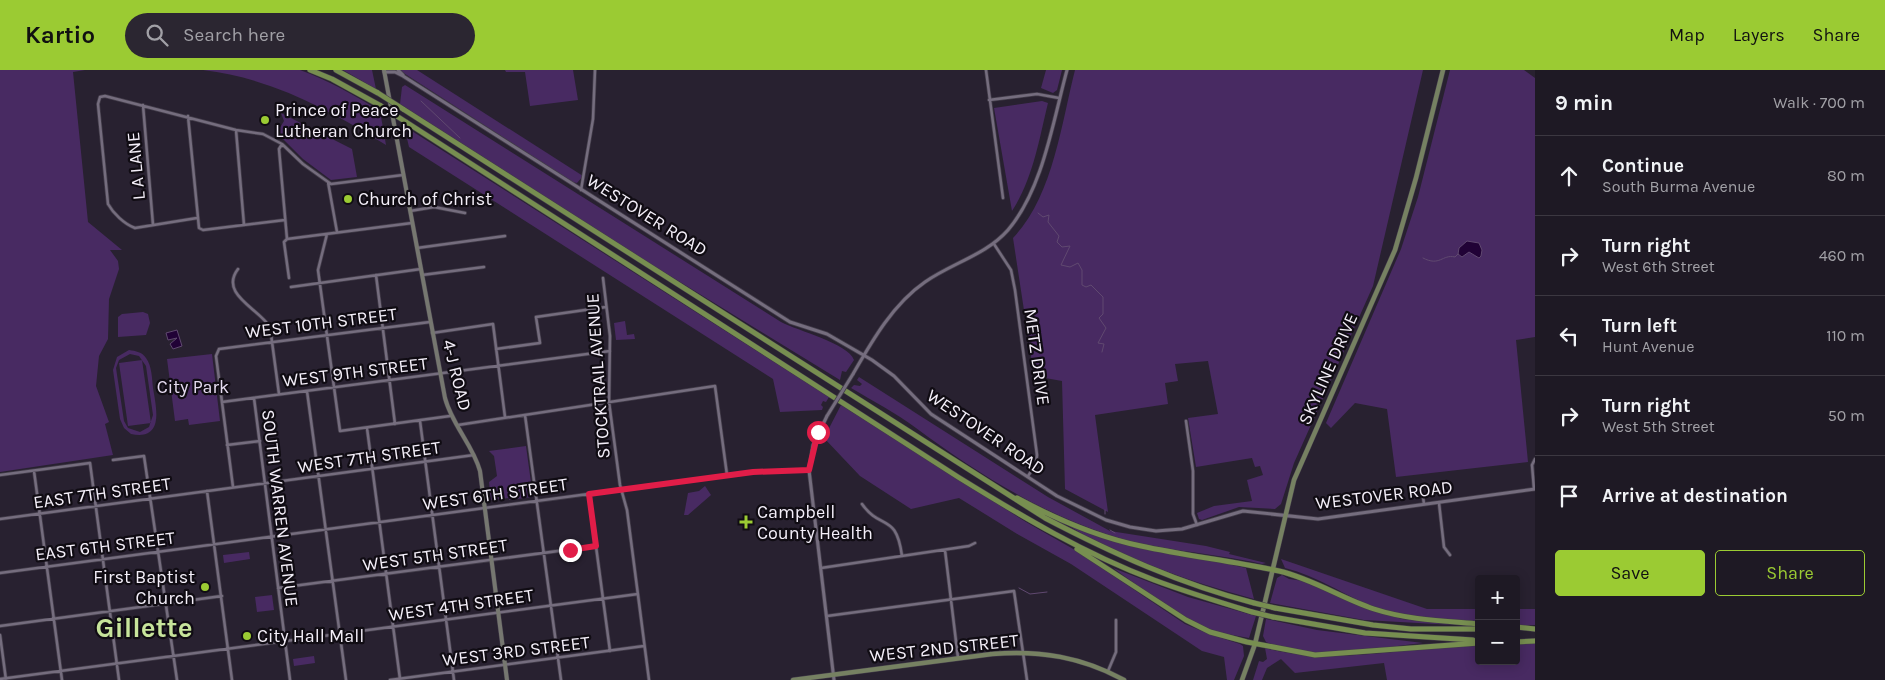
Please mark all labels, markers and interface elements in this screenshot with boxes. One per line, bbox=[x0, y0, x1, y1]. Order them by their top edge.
search box bbox=[125, 13, 475, 58]
text: Kartio bbox=[25, 21, 95, 49]
icon: search bbox=[143, 21, 171, 49]
text: Search here bbox=[183, 24, 285, 46]
text: Map bbox=[1669, 24, 1705, 46]
text: Layers bbox=[1733, 24, 1785, 46]
text: Share bbox=[1813, 24, 1860, 46]
text: 9 min bbox=[1555, 91, 1613, 115]
text: Walk · 700 m bbox=[1773, 93, 1865, 112]
place label: Prince of Peace Lutheran Church bbox=[275, 99, 412, 142]
marker: Prince of Peace Lutheran Church bbox=[259, 114, 271, 126]
street label: L A LANE bbox=[122, 131, 150, 201]
text: Continue bbox=[1602, 155, 1684, 177]
icon: ahead bbox=[1555, 162, 1583, 190]
text: 80 m bbox=[1827, 166, 1865, 185]
street label: WESTOVER ROAD bbox=[583, 169, 711, 261]
text: South Burma Avenue bbox=[1602, 177, 1755, 196]
place label: Church of Christ bbox=[358, 188, 492, 210]
marker: Church of Christ bbox=[342, 193, 354, 205]
text: Turn right bbox=[1602, 235, 1691, 257]
icon: right bbox=[1555, 242, 1583, 270]
text: 460 m bbox=[1819, 246, 1865, 265]
text: West 6th Street bbox=[1602, 257, 1715, 276]
street label: STOCKTRAIL AVENUE bbox=[581, 293, 615, 459]
street label: WEST 10TH STREET bbox=[244, 303, 398, 343]
street label: METZ DRIVE bbox=[1019, 307, 1055, 407]
street label: SKYLINE DRIVE bbox=[1294, 310, 1362, 428]
text: Turn left bbox=[1602, 315, 1677, 337]
icon: left bbox=[1555, 322, 1583, 350]
text: 110 m bbox=[1826, 326, 1865, 345]
street label: 4-J ROAD bbox=[438, 337, 476, 413]
text: Hunt Avenue bbox=[1602, 337, 1695, 356]
street label: WEST 9TH STREET bbox=[281, 352, 429, 392]
park label: City Park bbox=[157, 376, 229, 398]
street label: WESTOVER ROAD bbox=[923, 384, 1049, 480]
text: Turn right bbox=[1602, 395, 1691, 417]
icon: right bbox=[1555, 402, 1583, 430]
text: 50 m bbox=[1828, 406, 1865, 425]
street label: SOUTH WARREN AVENUE bbox=[257, 408, 303, 608]
text: West 5th Street bbox=[1602, 417, 1715, 436]
route start bbox=[807, 421, 830, 444]
street label: WEST 7TH STREET bbox=[296, 436, 442, 478]
street label: EAST 7TH STREET bbox=[32, 472, 172, 514]
street label: WEST 6TH STREET bbox=[421, 473, 569, 515]
street label: WESTOVER ROAD bbox=[1314, 476, 1454, 514]
icon: arrive bbox=[1555, 482, 1583, 510]
text: Arrive at destination bbox=[1602, 485, 1788, 507]
place label: Campbell County Health bbox=[757, 501, 873, 544]
marker: Campbell County Health bbox=[739, 515, 753, 529]
street label: EAST 6TH STREET bbox=[34, 527, 176, 565]
street label: WEST 5TH STREET bbox=[361, 534, 509, 576]
route end bbox=[559, 539, 582, 562]
button: Save bbox=[1555, 550, 1705, 596]
button: Share bbox=[1715, 550, 1865, 596]
place label: First Baptist Church bbox=[93, 566, 195, 609]
map controls bbox=[1475, 575, 1520, 665]
button: + bbox=[1475, 575, 1520, 620]
marker: First Baptist Church bbox=[199, 581, 211, 593]
street label: WEST 4TH STREET bbox=[387, 584, 535, 626]
district label: Gillette bbox=[96, 611, 192, 644]
button: − bbox=[1475, 620, 1520, 665]
place label: City Hall Mall bbox=[257, 625, 364, 647]
street label: WEST 2ND STREET bbox=[869, 629, 1019, 667]
marker: City Hall Mall bbox=[241, 630, 253, 642]
street label: WEST 3RD STREET bbox=[441, 631, 591, 671]

